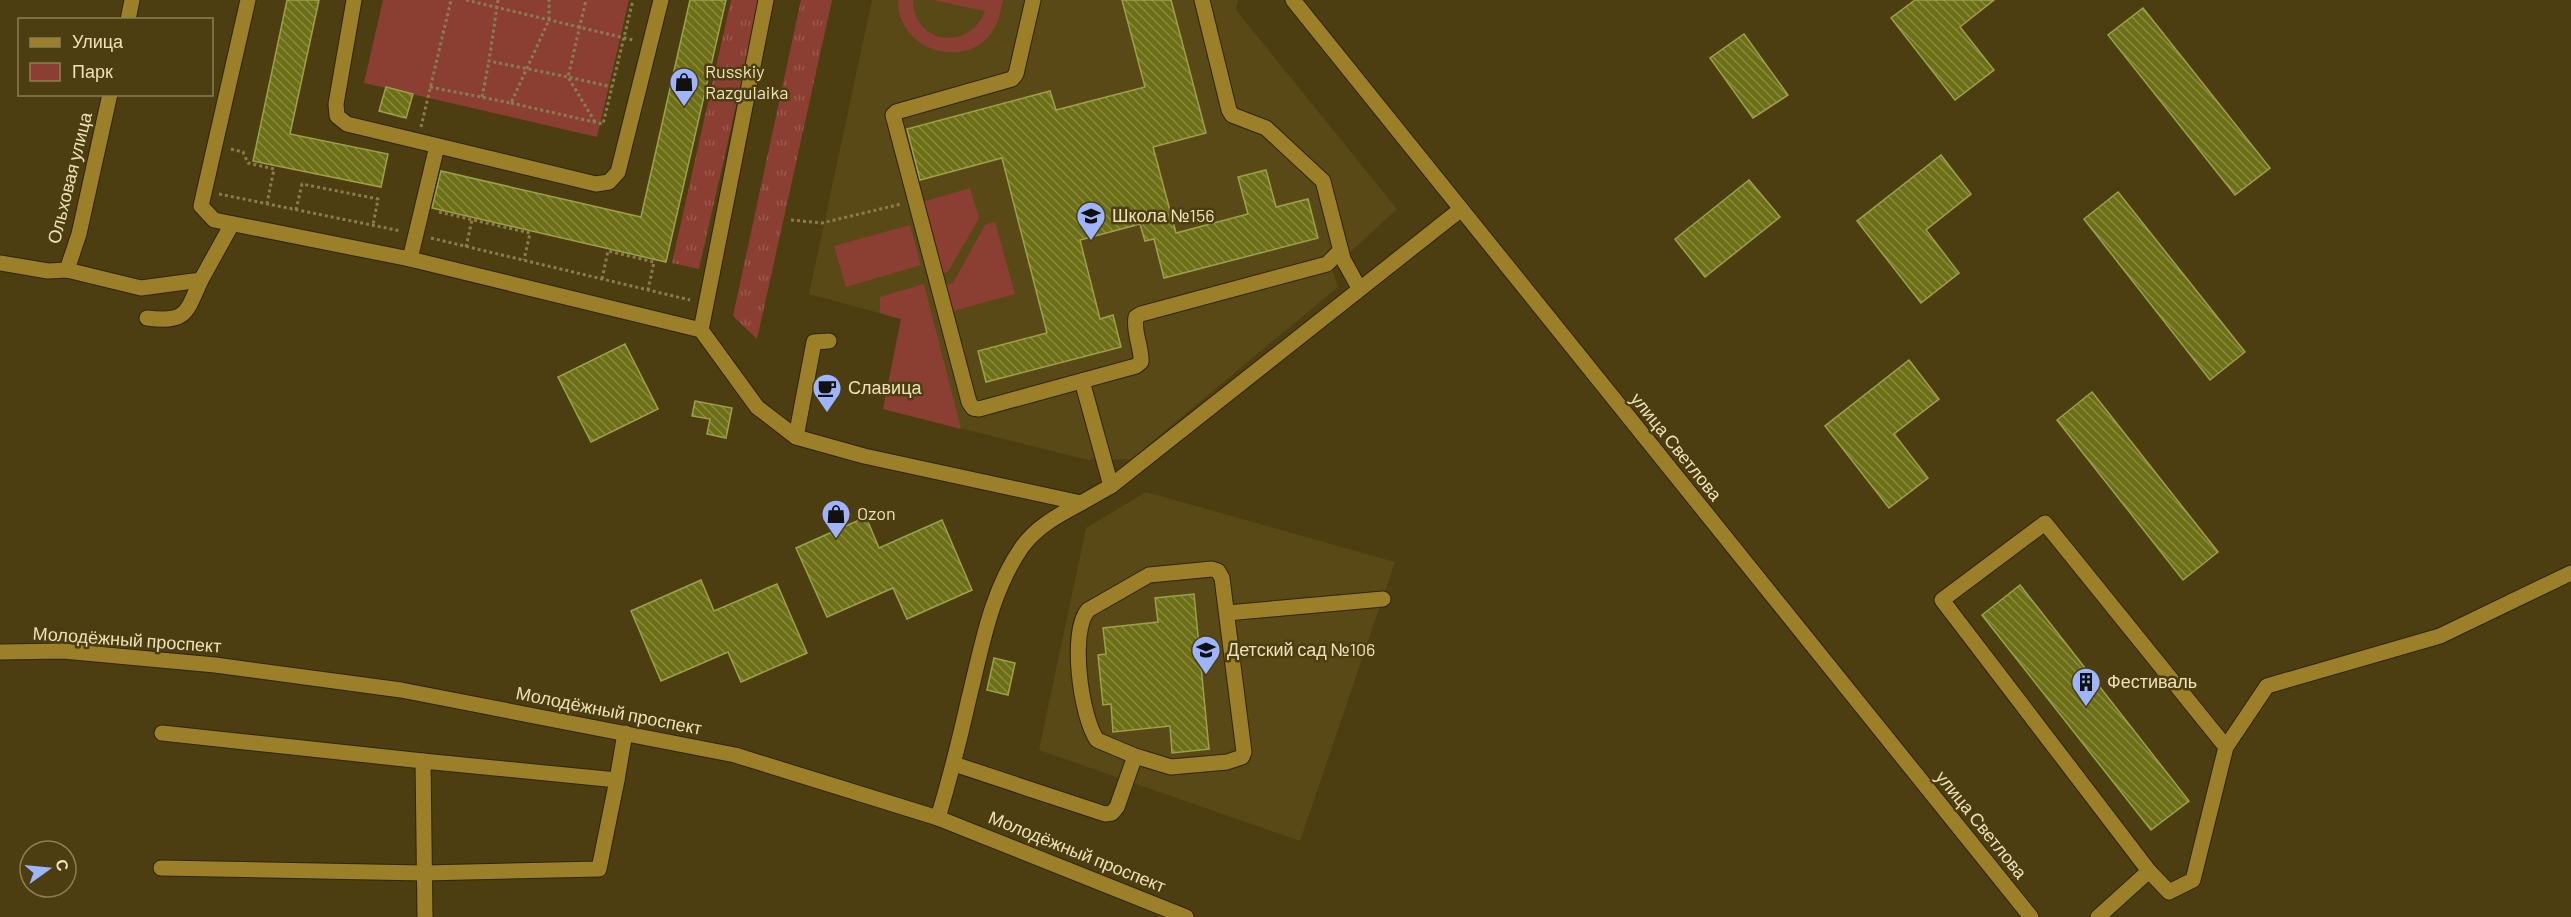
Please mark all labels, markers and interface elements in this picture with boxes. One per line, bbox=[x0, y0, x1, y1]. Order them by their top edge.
legend bbox=[18, 18, 213, 96]
text: Улица bbox=[72, 30, 124, 52]
text: Парк bbox=[72, 60, 113, 82]
place label: Russkiy Razgulaika bbox=[705, 60, 788, 103]
shop icon: Russkiy Razgulaika bbox=[668, 66, 700, 108]
street label: Ольховая улица bbox=[42, 109, 96, 246]
school or university icon: Школа №156 bbox=[1075, 200, 1107, 242]
place label: Школа №156 bbox=[1112, 204, 1214, 226]
cafe icon: Славица bbox=[811, 372, 843, 414]
place label: Славица bbox=[848, 376, 922, 398]
street label: улица Светлова bbox=[1626, 388, 1728, 506]
shop icon: Ozon bbox=[820, 498, 852, 540]
place label: Ozon bbox=[857, 502, 896, 524]
street label: Молодёжный проспект bbox=[32, 621, 222, 657]
school or university icon: Детский сад №106 bbox=[1190, 634, 1222, 676]
place label: Детский сад №106 bbox=[1227, 638, 1375, 660]
building icon: Фестиваль bbox=[2070, 666, 2102, 708]
place label: Фестиваль bbox=[2107, 670, 2197, 692]
street label: Молодёжный проспект bbox=[514, 681, 704, 739]
street label: улица Светлова bbox=[1931, 766, 2033, 884]
street label: Молодёжный проспект bbox=[986, 805, 1169, 897]
north arrow bbox=[18, 839, 78, 899]
text: С bbox=[52, 857, 74, 873]

